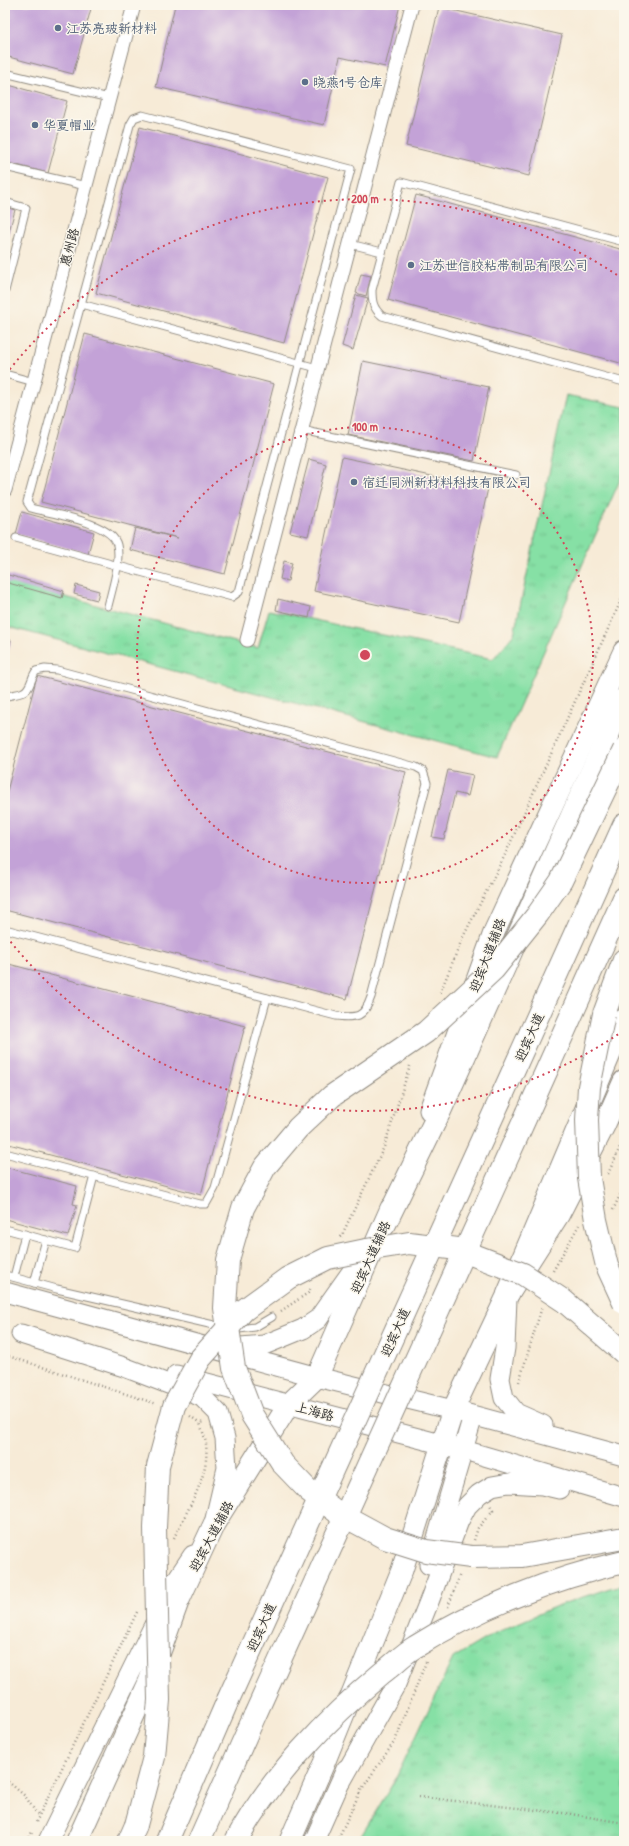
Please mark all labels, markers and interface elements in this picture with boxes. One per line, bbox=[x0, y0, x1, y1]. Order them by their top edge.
place label: 江苏亮玻新材料 bbox=[66, 19, 157, 37]
marker: 江苏亮玻新材料 bbox=[53, 23, 63, 33]
place label: 晓燕1号仓库 bbox=[313, 73, 383, 91]
marker: 晓燕1号仓库 bbox=[300, 77, 310, 87]
place label: 华夏帽业 bbox=[43, 116, 95, 134]
marker: 华夏帽业 bbox=[30, 120, 40, 130]
text: 200 m bbox=[351, 190, 379, 207]
street label: 惠州路 bbox=[55, 226, 83, 268]
place label: 江苏世信胶粘带制品有限公司 bbox=[419, 256, 588, 274]
marker: 江苏世信胶粘带制品有限公司 bbox=[406, 260, 416, 270]
text: 100 m bbox=[352, 418, 378, 435]
place label: 宿迁同洲新材料科技有限公司 bbox=[362, 473, 531, 491]
marker: 宿迁同洲新材料科技有限公司 bbox=[349, 477, 359, 487]
centre of rings bbox=[358, 648, 372, 662]
street label: 迎宾大道辅路 bbox=[465, 915, 509, 995]
street label: 迎宾大道 bbox=[510, 1010, 548, 1064]
street label: 迎宾大道辅路 bbox=[346, 1218, 394, 1296]
street label: 迎宾大道 bbox=[376, 1305, 414, 1359]
street label: 上海路 bbox=[294, 1397, 336, 1425]
street label: 迎宾大道辅路 bbox=[185, 1497, 237, 1575]
street label: 迎宾大道 bbox=[242, 1600, 280, 1654]

